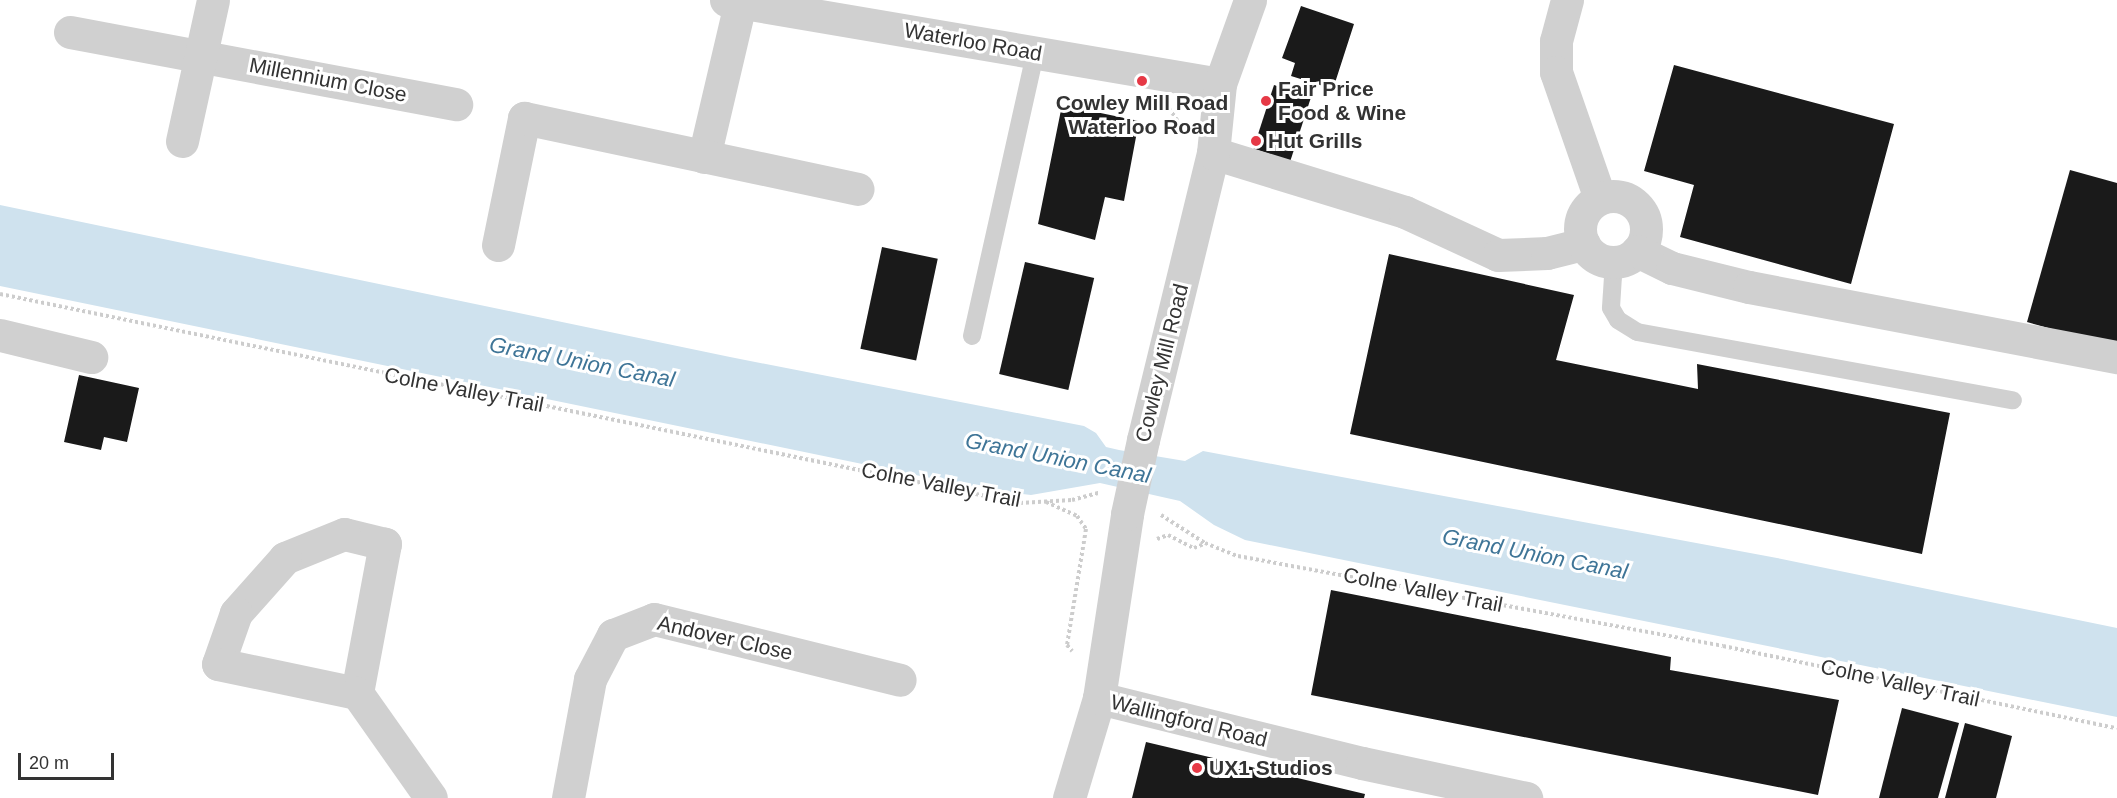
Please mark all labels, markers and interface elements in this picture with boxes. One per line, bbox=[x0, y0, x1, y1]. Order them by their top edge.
street label: Waterloo Road bbox=[902, 17, 1044, 67]
street label: Millennium Close bbox=[247, 52, 409, 108]
marker: Cowley Mill Road Waterloo Road bbox=[1135, 74, 1149, 88]
place label: Fair Price Food & Wine bbox=[1278, 76, 1406, 126]
place label: Cowley Mill Road Waterloo Road bbox=[1056, 90, 1228, 140]
marker: Fair Price Food & Wine bbox=[1259, 94, 1273, 108]
place label: Hut Grills bbox=[1268, 128, 1363, 154]
marker: Hut Grills bbox=[1249, 134, 1263, 148]
street label: Cowley Mill Road bbox=[1130, 281, 1194, 445]
water label: Grand Union Canal bbox=[487, 331, 677, 393]
street label: Colne Valley Trail bbox=[382, 362, 546, 418]
water label: Grand Union Canal bbox=[963, 427, 1153, 489]
street label: Colne Valley Trail bbox=[859, 457, 1023, 513]
water label: Grand Union Canal bbox=[1440, 523, 1630, 585]
street label: Colne Valley Trail bbox=[1341, 562, 1505, 618]
street label: Andover Close bbox=[655, 610, 795, 666]
street label: Colne Valley Trail bbox=[1818, 654, 1982, 712]
street label: Wallingford Road bbox=[1108, 689, 1270, 753]
scale bar bbox=[21, 741, 117, 779]
text: 20 m bbox=[29, 753, 69, 773]
place label: UX1 Studios bbox=[1209, 755, 1333, 781]
marker: UX1 Studios bbox=[1190, 761, 1204, 775]

